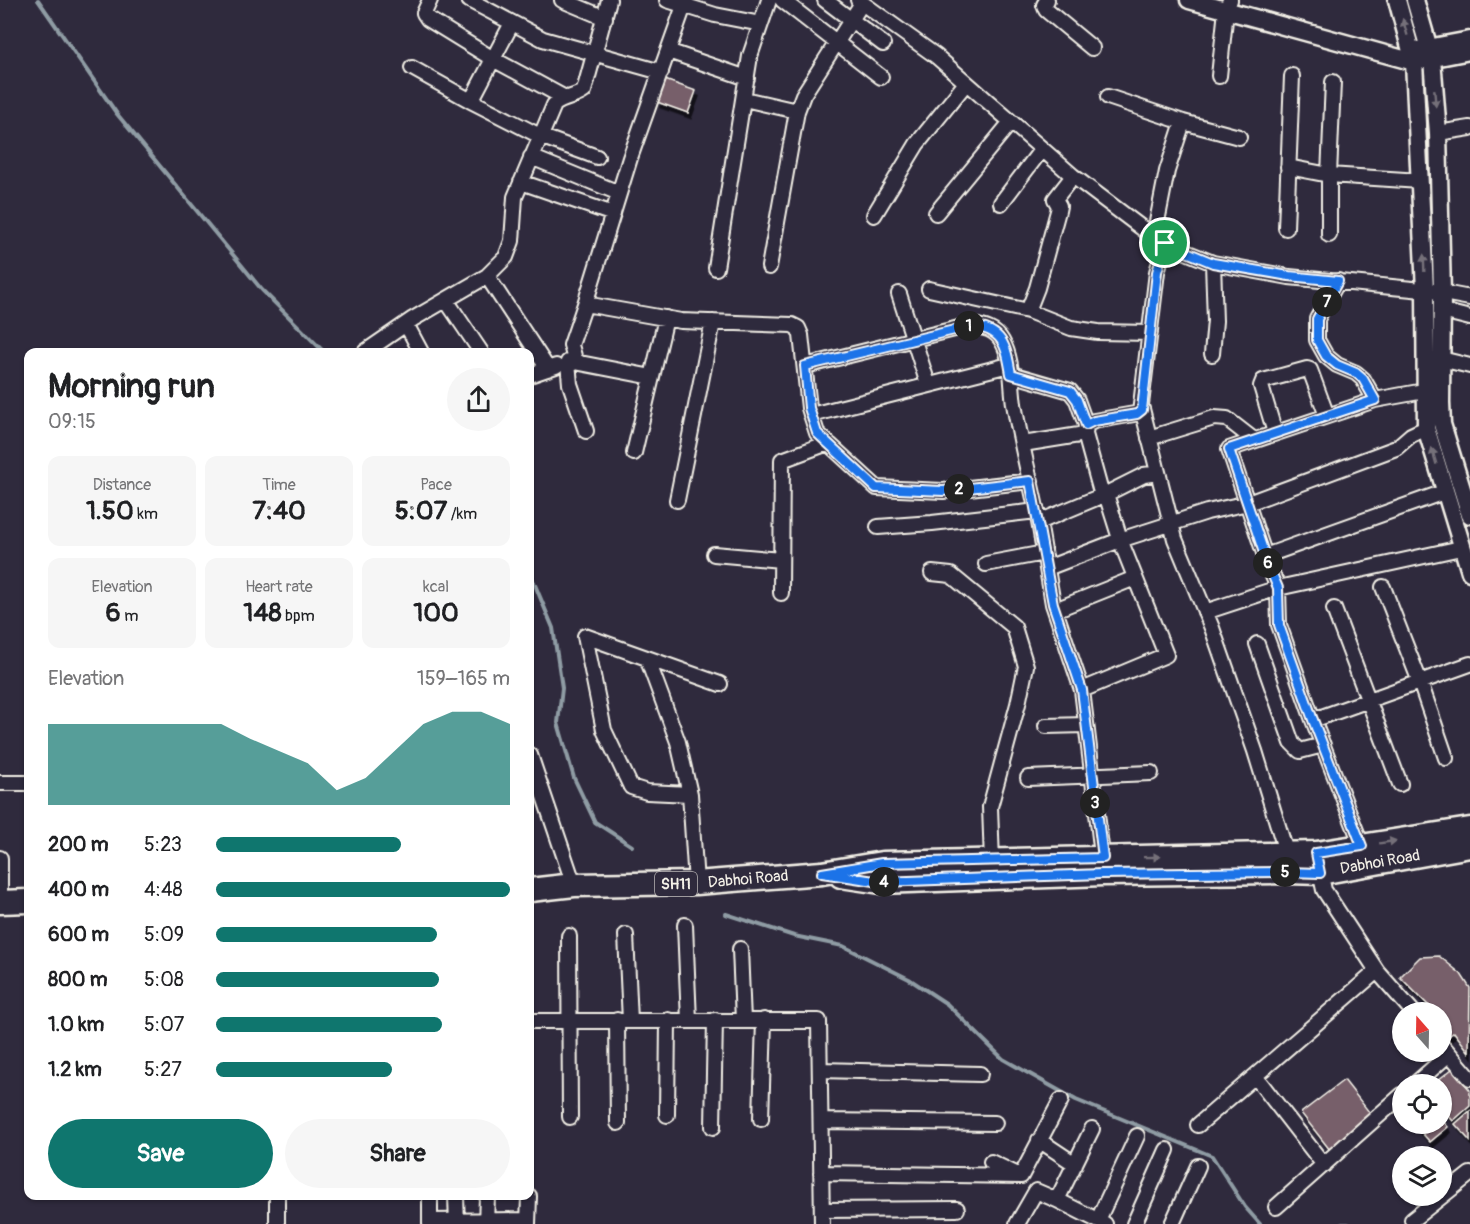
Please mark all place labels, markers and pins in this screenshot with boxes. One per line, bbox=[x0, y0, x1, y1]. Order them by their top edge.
pin bbox=[1139, 217, 1190, 268]
pin: 7 bbox=[1312, 287, 1342, 317]
pin: 1 bbox=[954, 311, 984, 341]
pin: 2 bbox=[944, 474, 974, 504]
pin: 6 bbox=[1253, 548, 1283, 578]
pin: 3 bbox=[1080, 788, 1110, 818]
pin: 5 bbox=[1270, 857, 1300, 887]
pin: 4 bbox=[869, 867, 899, 897]

